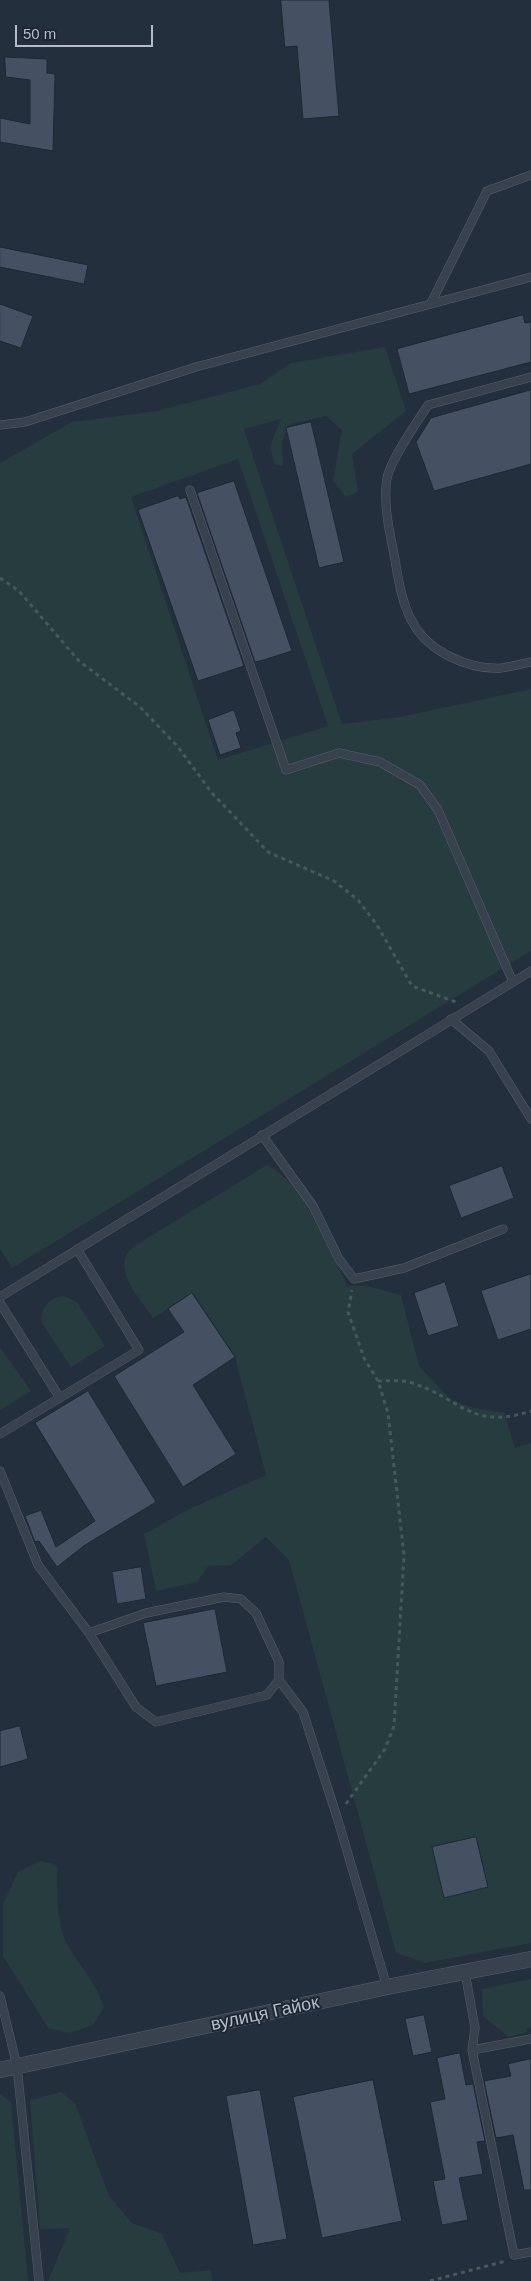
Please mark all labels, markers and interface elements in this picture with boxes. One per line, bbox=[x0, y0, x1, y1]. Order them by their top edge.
scale bar bbox=[18, 15, 155, 47]
text: 50 m bbox=[23, 25, 56, 42]
street label: вулиця Гайок bbox=[209, 1992, 321, 2036]

